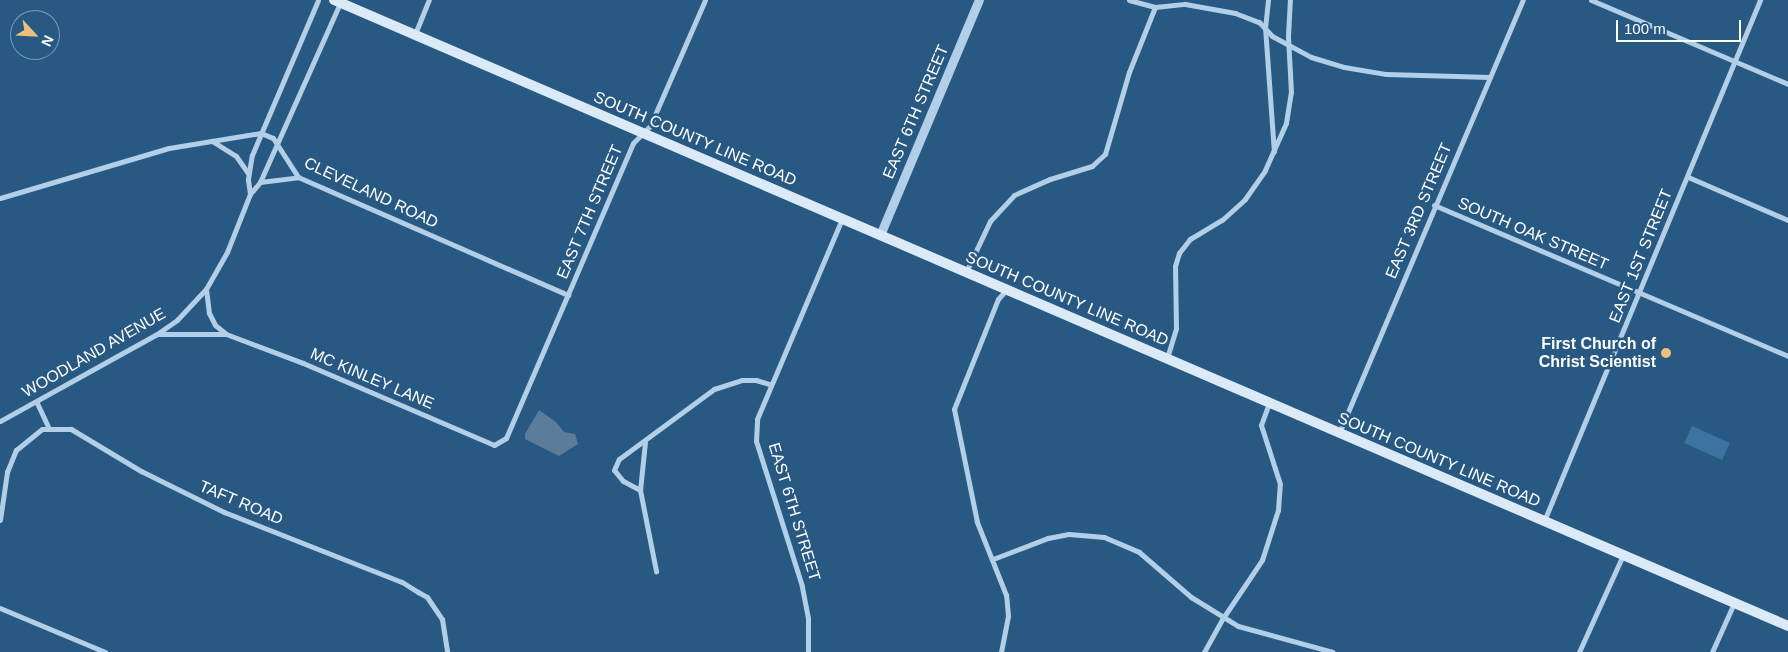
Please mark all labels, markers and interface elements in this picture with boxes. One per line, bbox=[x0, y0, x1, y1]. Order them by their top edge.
north arrow bbox=[10, 10, 60, 60]
scale bar bbox=[1618, 10, 1743, 42]
text: 100 m bbox=[1624, 20, 1666, 37]
text: N bbox=[38, 33, 57, 49]
street label: EAST 6TH STREET bbox=[879, 42, 953, 182]
street label: SOUTH COUNTY LINE ROAD bbox=[591, 87, 799, 191]
street label: EAST 3RD STREET bbox=[1382, 140, 1456, 282]
street label: EAST 7TH STREET bbox=[553, 142, 627, 282]
street label: CLEVELAND ROAD bbox=[301, 153, 441, 233]
street label: EAST 1ST STREET bbox=[1605, 186, 1677, 326]
street label: SOUTH OAK STREET bbox=[1455, 194, 1611, 274]
street label: SOUTH COUNTY LINE ROAD bbox=[963, 247, 1171, 351]
street label: WOODLAND AVENUE bbox=[18, 304, 170, 402]
place label: First Church of Christ Scientist bbox=[1539, 334, 1656, 372]
street label: MC KINLEY LANE bbox=[307, 344, 437, 414]
marker: First Church of Christ Scientist bbox=[1660, 347, 1672, 359]
street label: SOUTH COUNTY LINE ROAD bbox=[1335, 408, 1543, 512]
street label: EAST 6TH STREET bbox=[764, 440, 824, 584]
street label: TAFT ROAD bbox=[196, 477, 286, 529]

